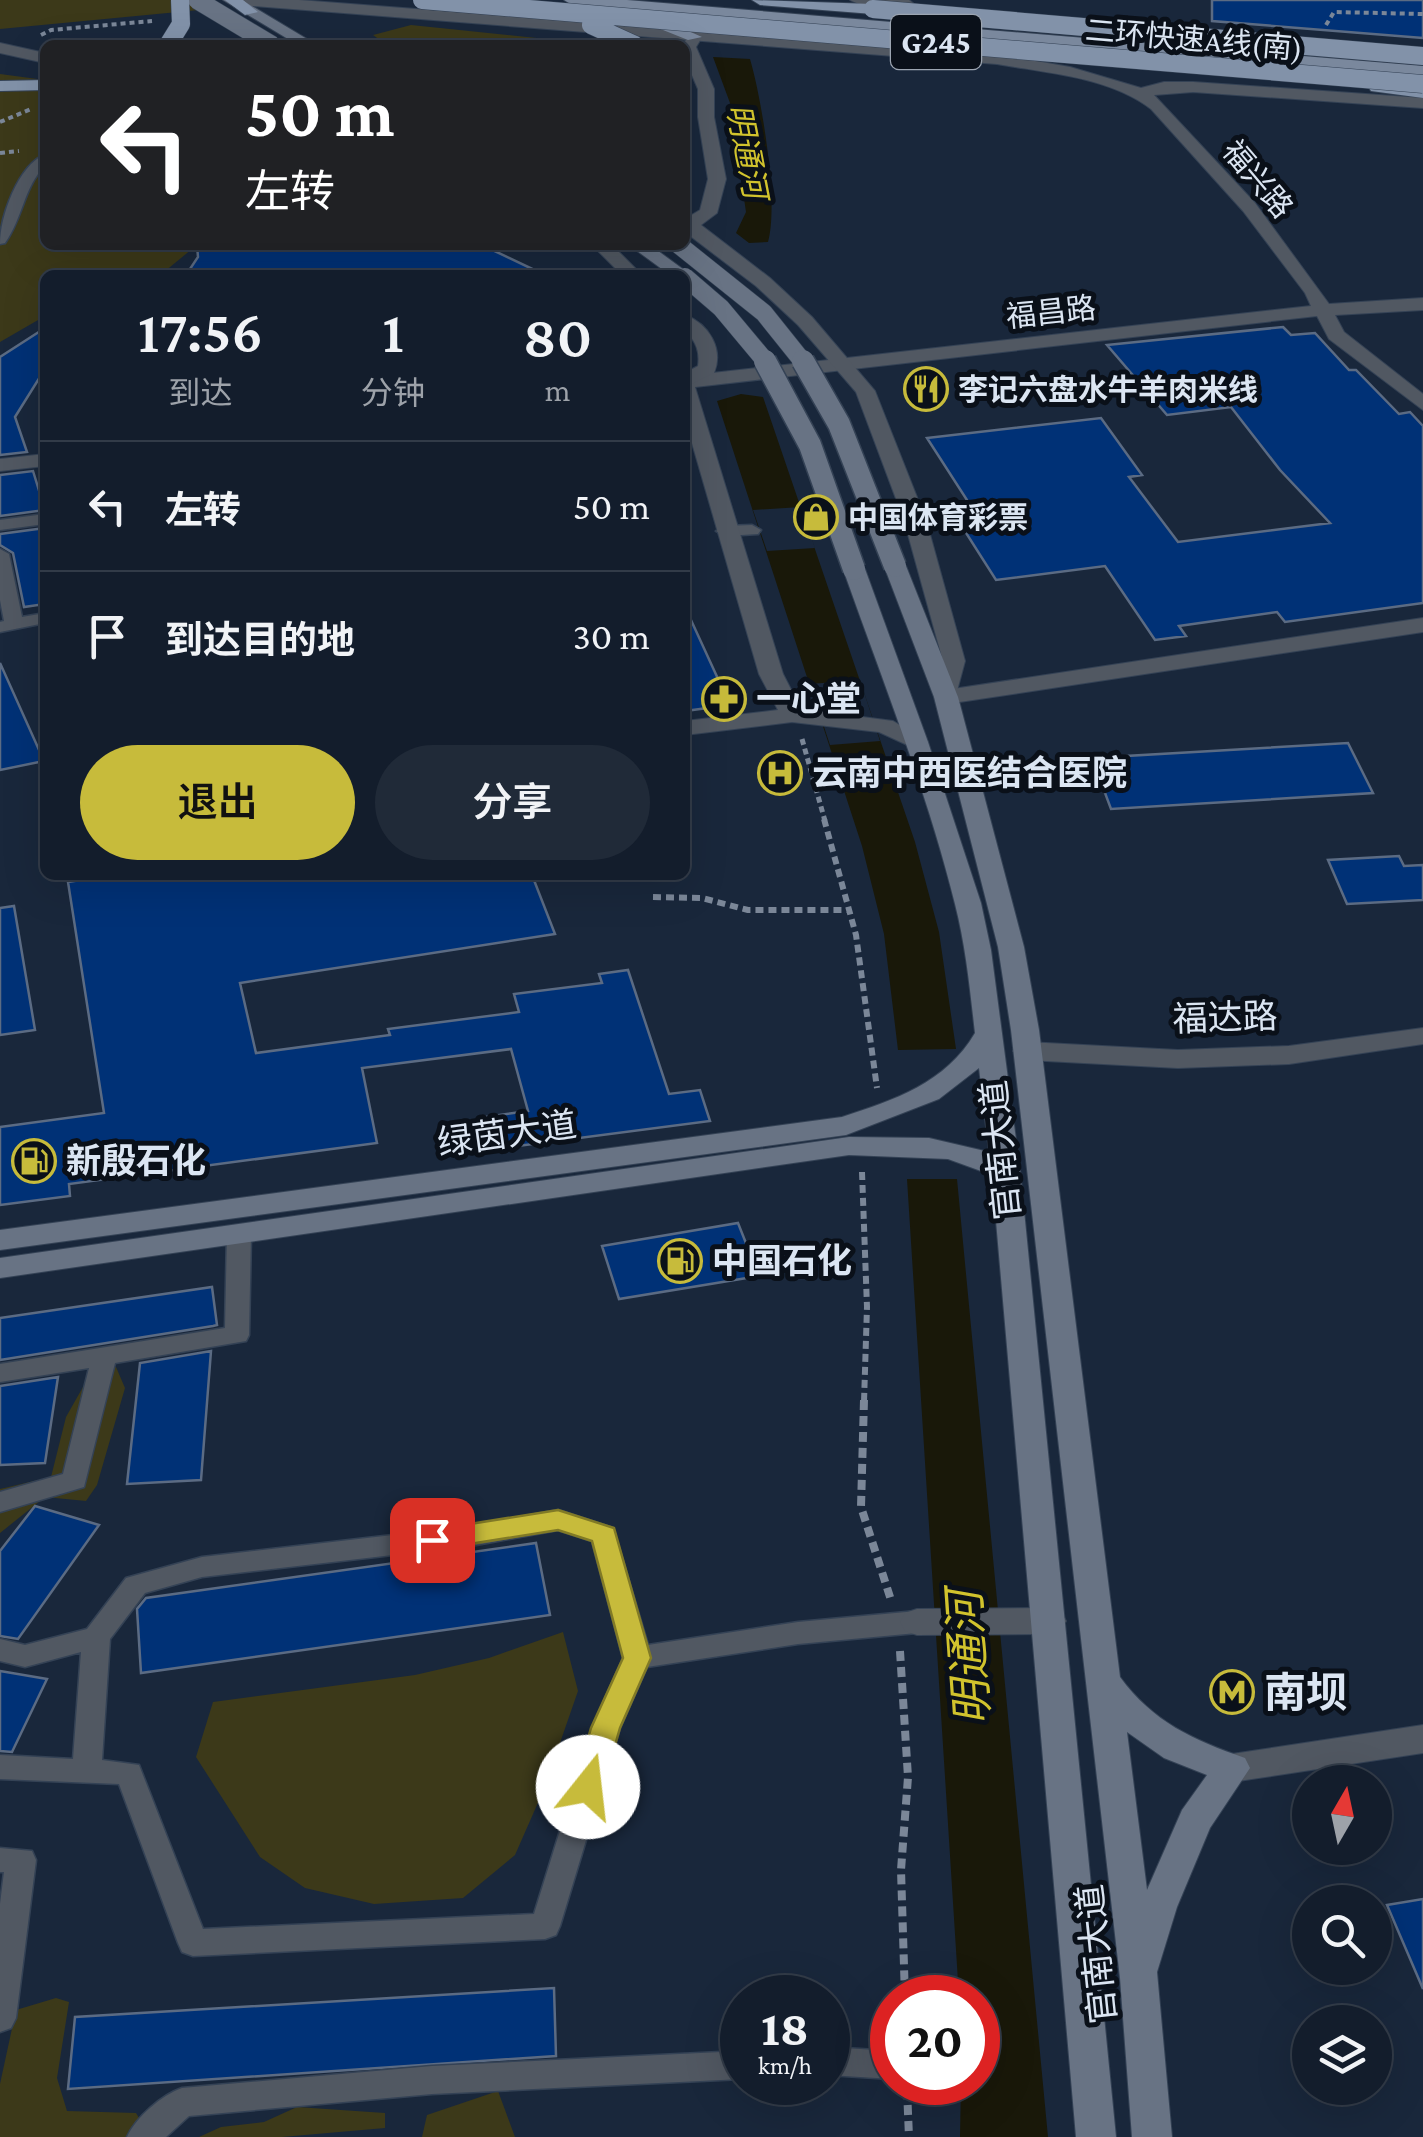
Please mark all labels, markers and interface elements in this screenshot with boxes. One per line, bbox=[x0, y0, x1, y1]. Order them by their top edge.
street label: 二环快速A线(南) bbox=[1084, 13, 1304, 66]
road number: G245 bbox=[891, 15, 981, 69]
text: 50 m bbox=[245, 73, 395, 151]
icon: left bbox=[80, 80, 210, 210]
water label: 明通河 bbox=[720, 100, 775, 207]
street label: 福兴路 bbox=[1216, 134, 1300, 224]
text: 左转 bbox=[245, 167, 335, 217]
street label: 福昌路 bbox=[1005, 291, 1097, 333]
text: 17:56 bbox=[138, 298, 263, 365]
text: 1 bbox=[382, 298, 404, 365]
text: 80 bbox=[523, 303, 592, 370]
restaurant icon: 李记六盘水牛羊肉米线 bbox=[903, 366, 949, 412]
text: m bbox=[545, 372, 570, 408]
place label: 李记六盘水牛羊肉米线 bbox=[958, 373, 1258, 406]
text: 到达 bbox=[168, 375, 232, 411]
text: 分钟 bbox=[361, 375, 425, 411]
icon: left bbox=[80, 479, 135, 534]
text: 50 m bbox=[573, 485, 650, 527]
text: 左转 bbox=[165, 489, 241, 531]
shop icon: 中国体育彩票 bbox=[793, 494, 839, 540]
place label: 中国体育彩票 bbox=[848, 501, 1028, 534]
icon: arrive bbox=[80, 609, 135, 664]
text: 30 m bbox=[573, 615, 650, 657]
text: 到达目的地 bbox=[165, 619, 355, 661]
pharmacy icon: 一心堂 bbox=[701, 676, 747, 722]
place label: 一心堂 bbox=[756, 680, 861, 719]
button: 退出 bbox=[80, 745, 355, 860]
button: 分享 bbox=[375, 745, 650, 860]
hospital icon: 云南中西医结合医院 bbox=[757, 750, 803, 796]
place label: 云南中西医结合医院 bbox=[812, 754, 1127, 793]
street label: 福达路 bbox=[1172, 997, 1278, 1039]
street label: 官南大道 bbox=[974, 1078, 1028, 1222]
street label: 绿茵大道 bbox=[435, 1105, 579, 1163]
fuel station icon: 新殷石化 bbox=[11, 1138, 57, 1184]
place label: 新殷石化 bbox=[66, 1142, 206, 1181]
fuel station icon: 中国石化 bbox=[657, 1238, 703, 1284]
place label: 中国石化 bbox=[712, 1242, 852, 1281]
pin bbox=[390, 1498, 475, 1583]
icon: arrive bbox=[405, 1513, 460, 1568]
water label: 明通河 bbox=[939, 1581, 999, 1727]
metro station icon: 南坝 bbox=[1209, 1669, 1255, 1715]
place label: 南坝 bbox=[1264, 1669, 1348, 1716]
position arrow bbox=[536, 1735, 640, 1839]
north arrow bbox=[1292, 1765, 1392, 1865]
map controls bbox=[1292, 1765, 1392, 2105]
street label: 官南大道 bbox=[1070, 1882, 1124, 2026]
button: search bbox=[1292, 1885, 1392, 1985]
speed limit sign: 20 bbox=[870, 1975, 1000, 2105]
text: 18 bbox=[761, 2000, 809, 2056]
button: layers bbox=[1292, 2005, 1392, 2105]
text: km/h bbox=[758, 2052, 812, 2079]

